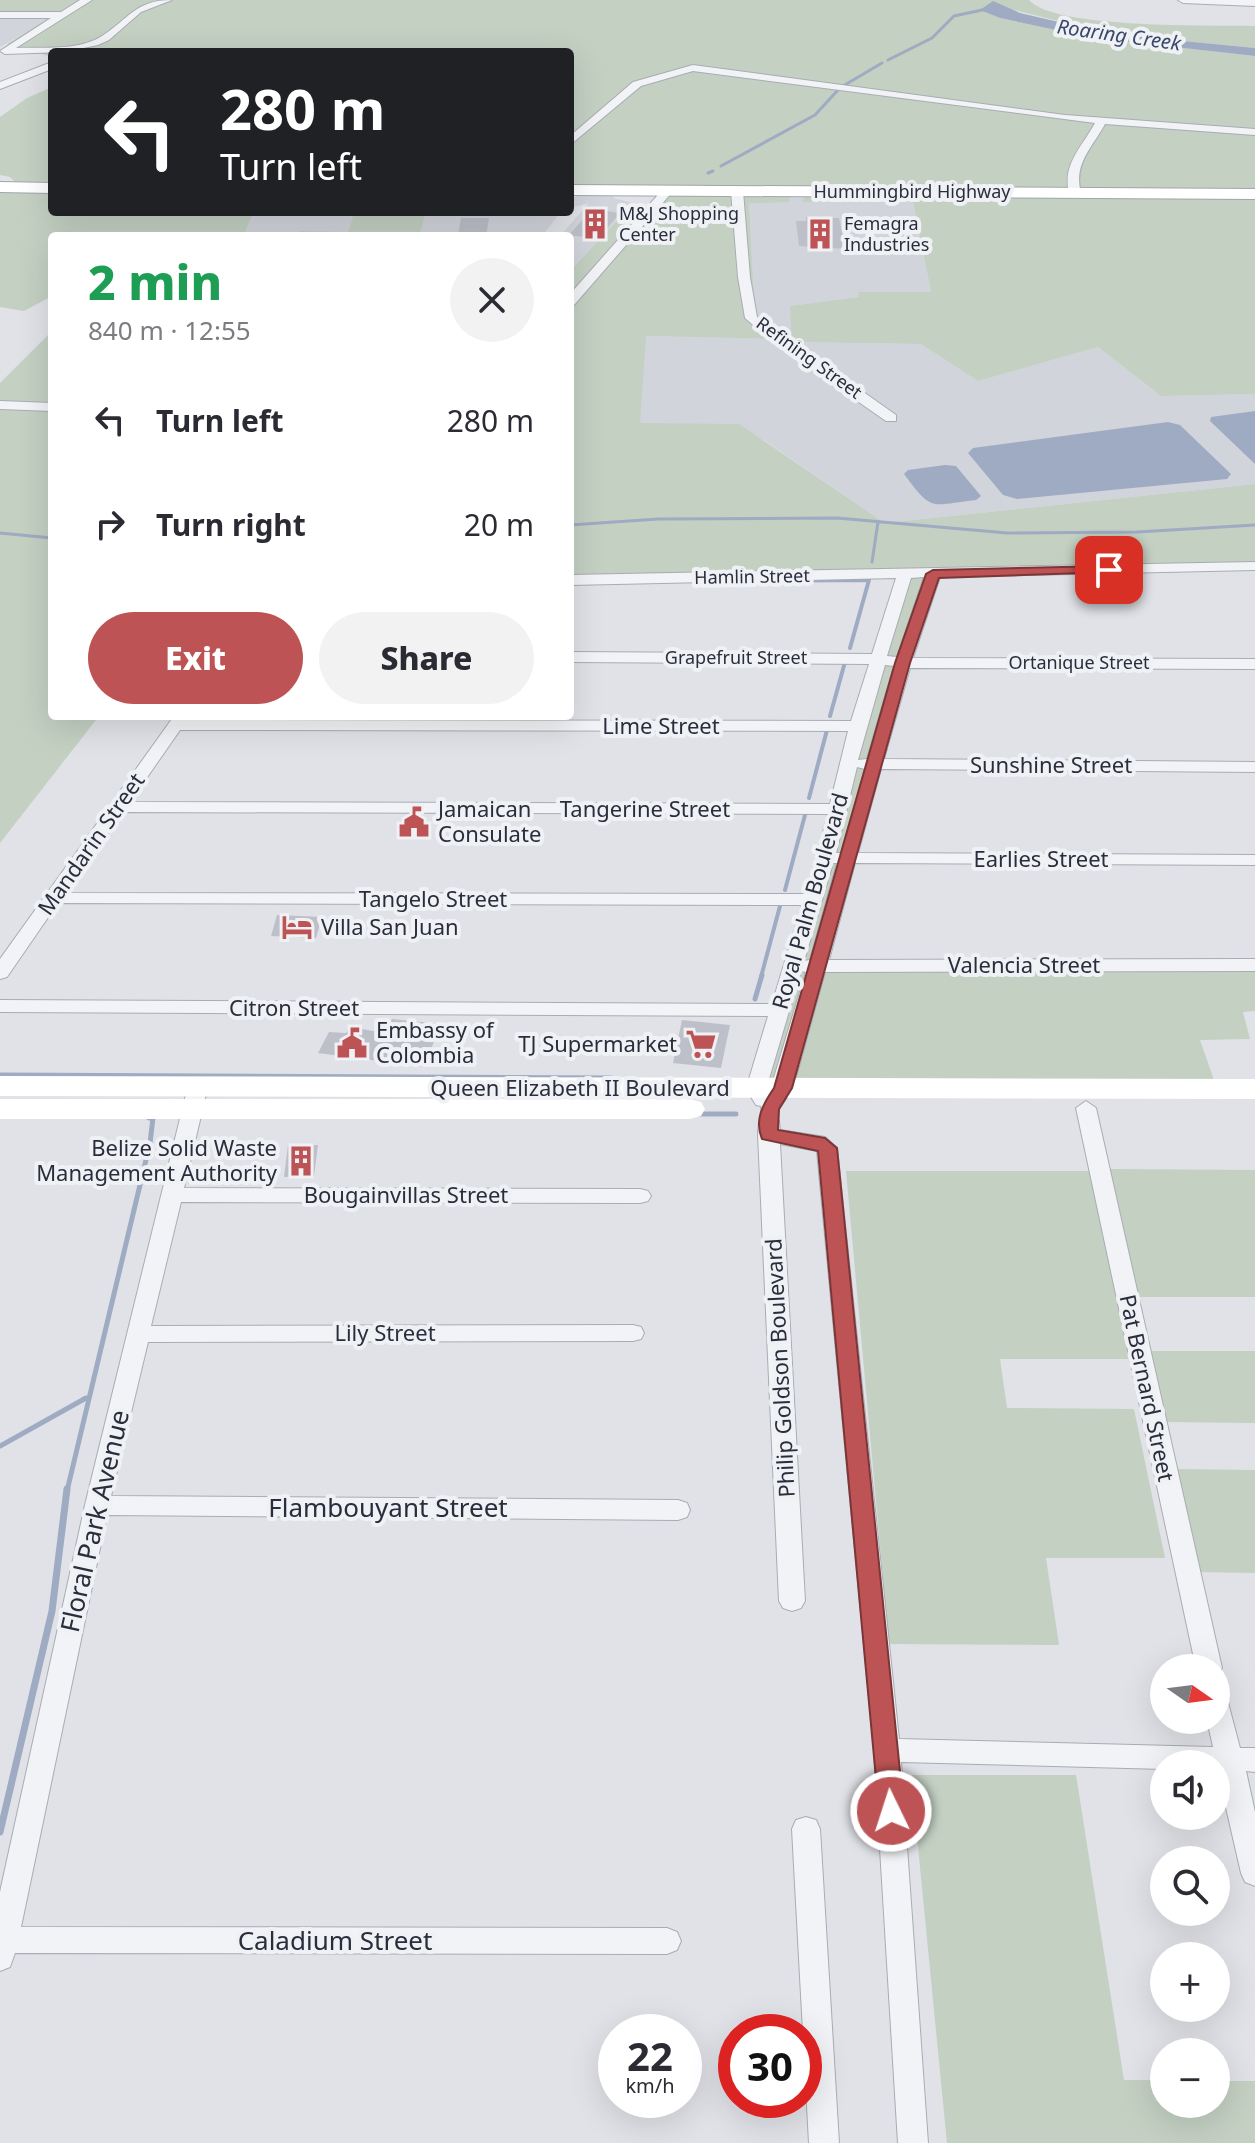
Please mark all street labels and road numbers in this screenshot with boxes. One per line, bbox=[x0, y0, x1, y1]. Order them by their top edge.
street label: Hummingbird Highway bbox=[813, 179, 1011, 203]
street label: Refining Street bbox=[752, 311, 868, 404]
street label: Hamlin Street bbox=[694, 563, 810, 589]
street label: Grapefruit Street bbox=[665, 645, 808, 669]
street label: Ortanique Street bbox=[1008, 650, 1150, 674]
street label: Lime Street bbox=[602, 710, 720, 740]
street label: Sunshine Street bbox=[970, 749, 1132, 779]
street label: Mandarin Street bbox=[30, 766, 150, 921]
street label: Royal Palm Boulevard bbox=[764, 789, 854, 1012]
street label: Tangerine Street bbox=[560, 793, 730, 823]
street label: Earlies Street bbox=[973, 843, 1109, 873]
street label: Tangelo Street bbox=[359, 883, 507, 913]
street label: Valencia Street bbox=[948, 949, 1100, 979]
street label: Citron Street bbox=[229, 992, 359, 1022]
street label: Queen Elizabeth II Boulevard bbox=[430, 1072, 730, 1102]
street label: Bougainvillas Street bbox=[304, 1179, 508, 1209]
street label: Philip Goldson Boulevard bbox=[757, 1238, 801, 1498]
street label: Pat Bernard Street bbox=[1114, 1292, 1182, 1484]
street label: Lily Street bbox=[334, 1317, 436, 1347]
street label: Floral Park Avenue bbox=[51, 1406, 137, 1636]
street label: Flambouyant Street bbox=[268, 1489, 508, 1525]
street label: Caladium Street bbox=[238, 1922, 432, 1958]

